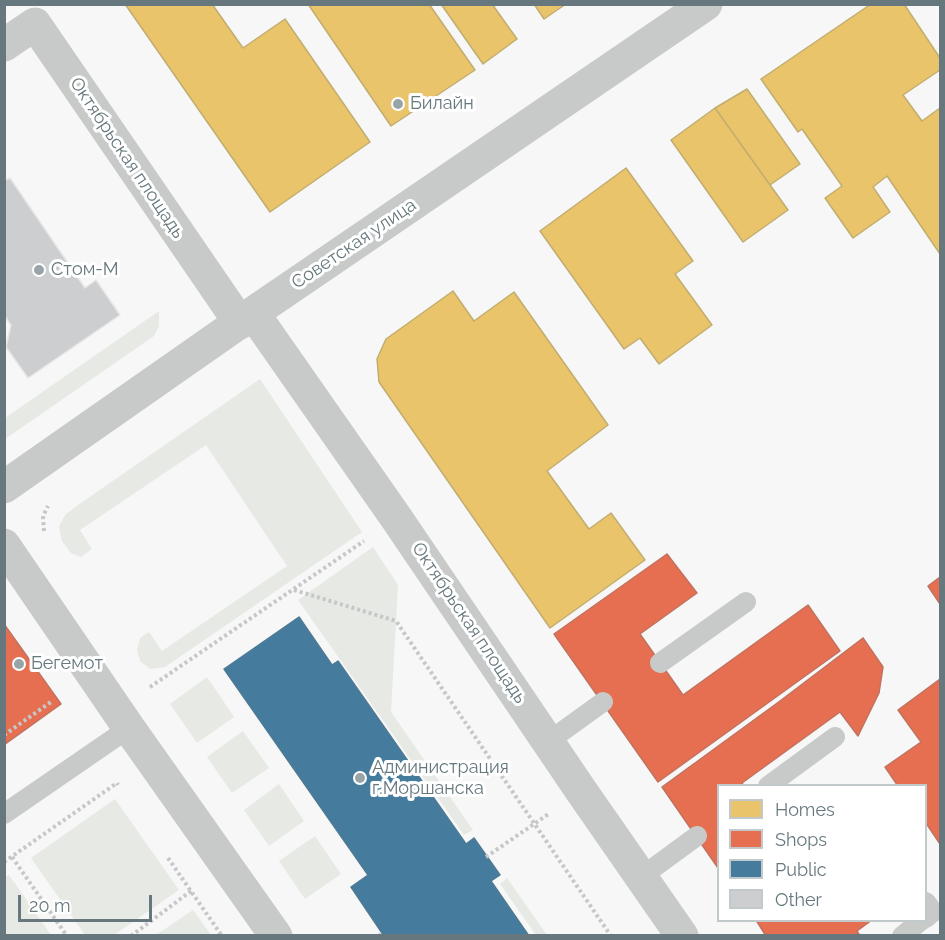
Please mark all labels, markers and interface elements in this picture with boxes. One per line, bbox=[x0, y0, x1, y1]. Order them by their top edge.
street label: Октябрьская площадь bbox=[65, 73, 189, 243]
place label: Билайн bbox=[410, 93, 474, 115]
marker: Билайн bbox=[391, 97, 405, 111]
street label: Советская улица bbox=[288, 194, 420, 294]
place label: Стом-М bbox=[51, 259, 119, 281]
marker: Стом-М bbox=[32, 263, 46, 277]
street label: Октябрьская площадь bbox=[407, 538, 531, 708]
place label: Бегемот bbox=[31, 653, 103, 675]
marker: Бегемот bbox=[12, 657, 26, 671]
place label: Администрация г.Моршанска bbox=[372, 757, 509, 800]
marker: Администрация г.Моршанска bbox=[353, 771, 367, 785]
legend bbox=[717, 784, 927, 922]
text: Homes bbox=[775, 799, 835, 820]
text: Shops bbox=[775, 829, 827, 850]
text: Public bbox=[775, 859, 827, 880]
scale bar bbox=[21, 883, 154, 921]
text: Other bbox=[775, 889, 822, 910]
text: 20 m bbox=[29, 895, 71, 916]

